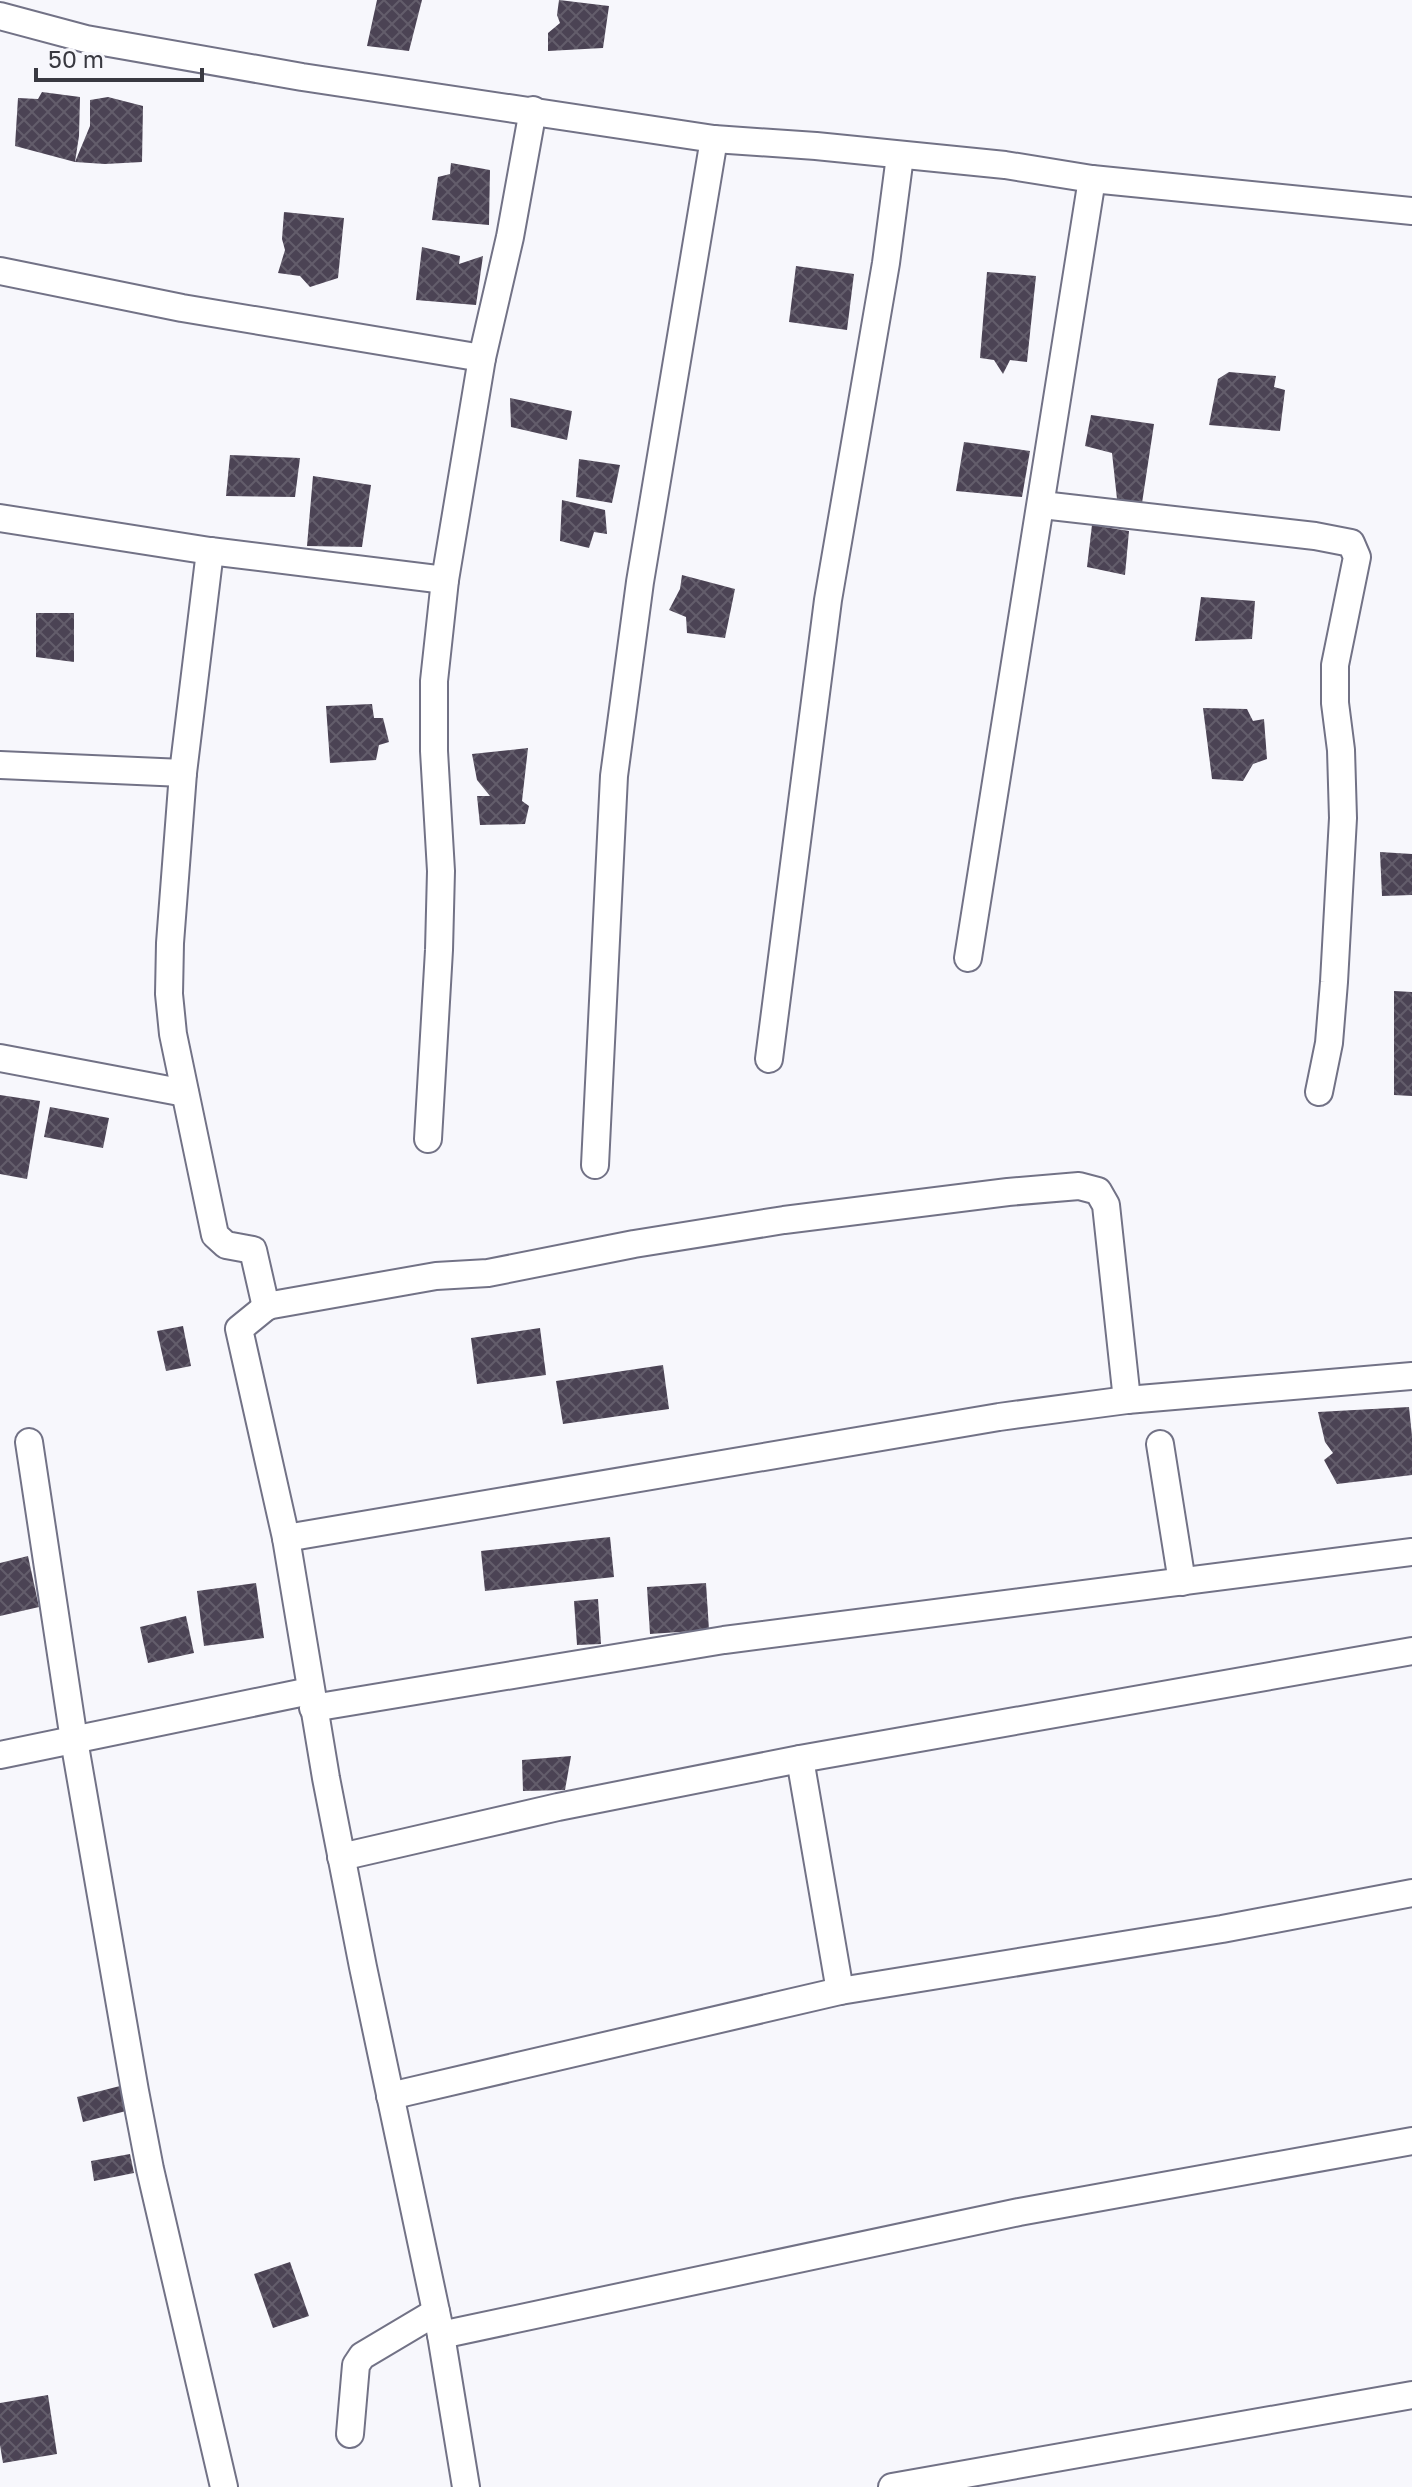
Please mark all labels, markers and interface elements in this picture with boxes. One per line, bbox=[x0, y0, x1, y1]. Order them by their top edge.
scale bar bbox=[36, 32, 202, 82]
text: 50 m bbox=[48, 44, 104, 73]

